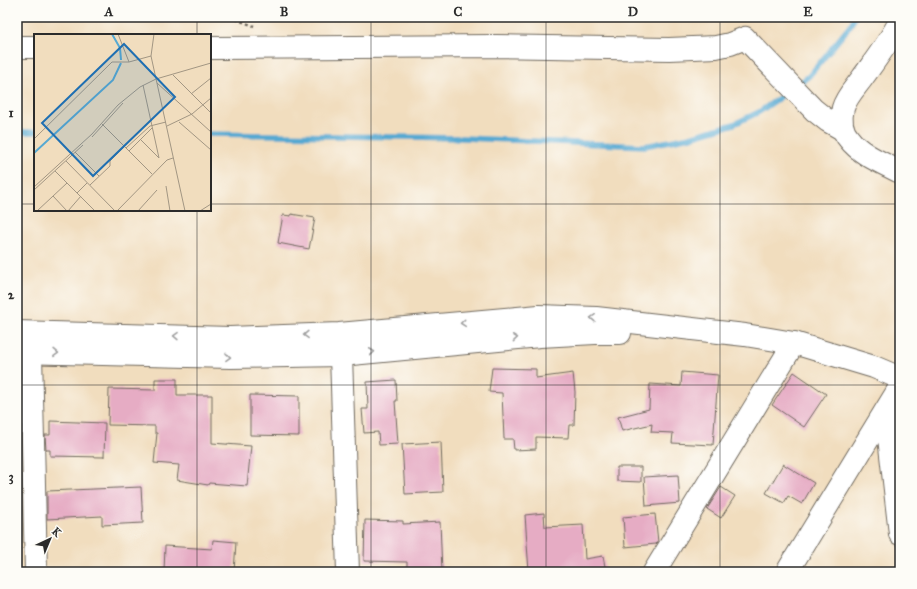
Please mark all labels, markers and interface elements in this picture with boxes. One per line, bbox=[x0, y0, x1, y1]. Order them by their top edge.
text: A bbox=[104, 4, 114, 20]
text: B bbox=[280, 4, 289, 20]
text: C bbox=[454, 4, 463, 20]
text: D bbox=[628, 4, 638, 20]
text: E bbox=[803, 4, 813, 20]
inset map bbox=[34, 34, 211, 211]
text: 1 bbox=[8, 105, 14, 121]
text: 2 bbox=[8, 287, 15, 303]
one-way arrow bbox=[590, 313, 596, 322]
one-way arrow bbox=[460, 318, 466, 327]
one-way arrow bbox=[303, 331, 309, 340]
one-way arrow bbox=[173, 332, 179, 341]
one-way arrow bbox=[512, 334, 518, 343]
one-way arrow bbox=[369, 348, 375, 357]
one-way arrow bbox=[53, 349, 59, 357]
one-way arrow bbox=[225, 353, 231, 361]
text: 3 bbox=[8, 469, 14, 485]
north arrow bbox=[30, 519, 70, 559]
text: K bbox=[49, 525, 65, 540]

